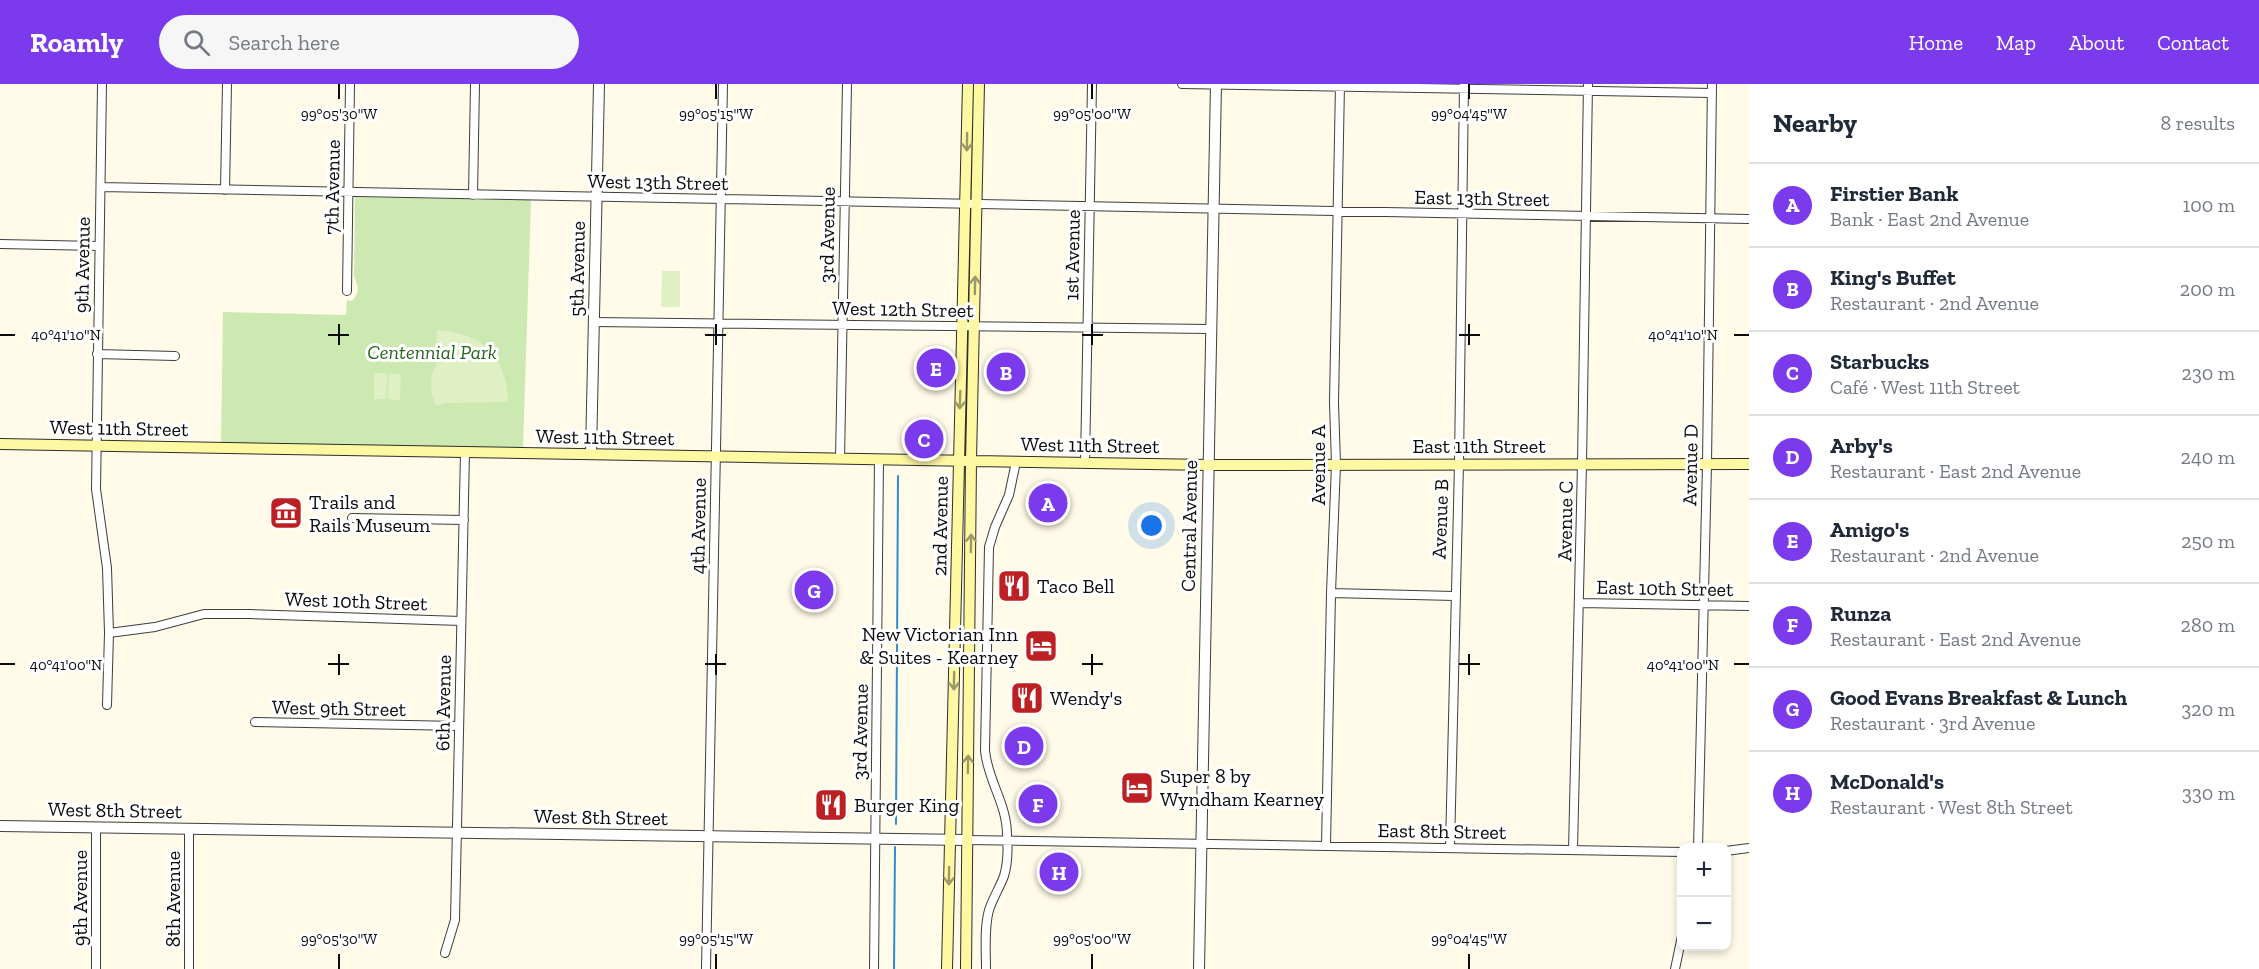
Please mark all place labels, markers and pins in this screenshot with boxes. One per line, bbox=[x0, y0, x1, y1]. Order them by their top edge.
pin: E bbox=[916, 346, 956, 390]
pin: B bbox=[986, 350, 1026, 394]
pin: C bbox=[904, 416, 944, 462]
pin: A bbox=[1028, 480, 1068, 526]
place label: Trails and Rails Museum bbox=[309, 490, 431, 537]
museum icon: Trails and Rails Museum bbox=[268, 495, 304, 531]
pin: G bbox=[794, 568, 834, 612]
restaurant icon: Taco Bell bbox=[996, 568, 1032, 604]
place label: Taco Bell bbox=[1037, 574, 1115, 598]
place label: New Victorian Inn & Suites - Kearney bbox=[859, 622, 1019, 669]
hotel icon: New Victorian Inn & Suites - Kearney bbox=[1023, 628, 1059, 664]
restaurant icon: Wendy's bbox=[1009, 680, 1045, 716]
place label: Wendy's bbox=[1050, 686, 1122, 710]
pin: D bbox=[1004, 724, 1044, 768]
place label: Super 8 by Wyndham Kearney bbox=[1160, 764, 1325, 811]
hotel icon: Super 8 by Wyndham Kearney bbox=[1119, 770, 1155, 806]
pin: F bbox=[1018, 782, 1058, 826]
restaurant icon: Burger King bbox=[813, 787, 849, 823]
place label: Burger King bbox=[854, 793, 960, 817]
pin: H bbox=[1040, 850, 1078, 894]

